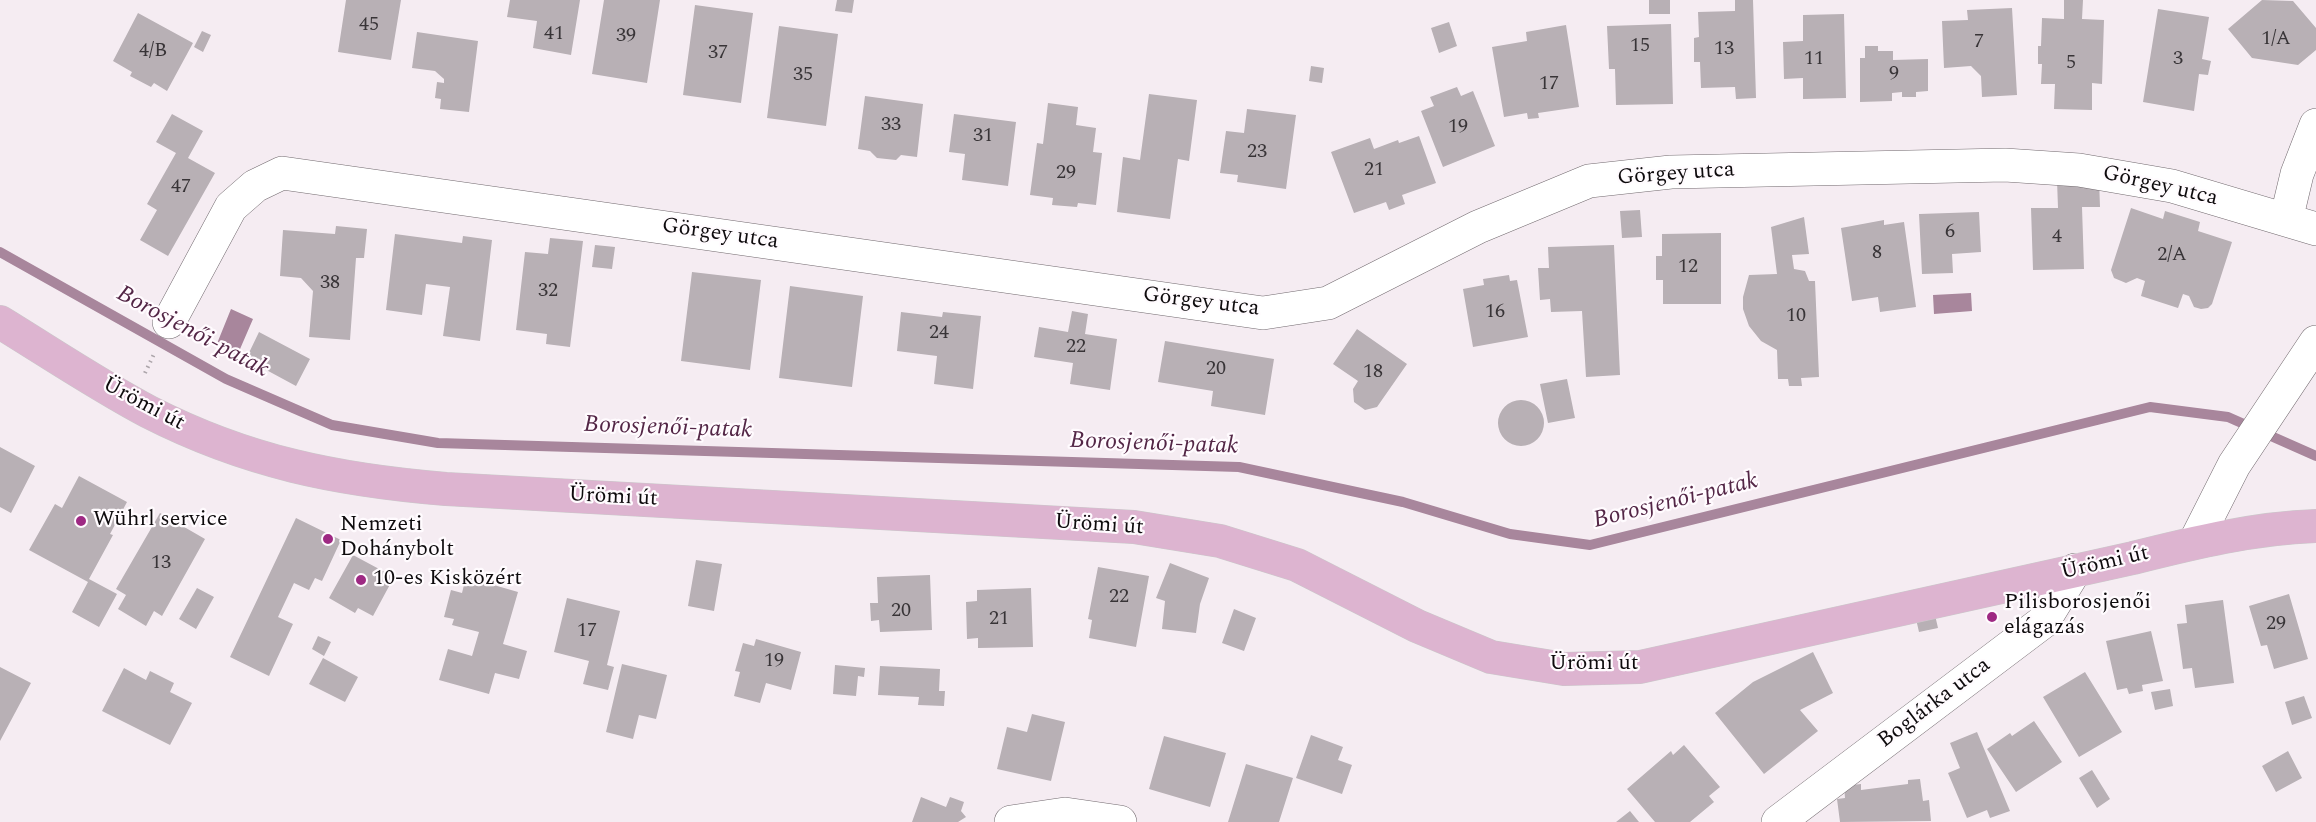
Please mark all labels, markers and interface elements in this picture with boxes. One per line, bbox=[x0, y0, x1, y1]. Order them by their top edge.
house number: 45 bbox=[359, 14, 379, 38]
house number: 41 bbox=[544, 23, 564, 47]
house number: 39 bbox=[616, 25, 636, 49]
house number: 1/A bbox=[2261, 28, 2291, 52]
house number: 7 bbox=[1974, 31, 1984, 55]
house number: 15 bbox=[1630, 35, 1650, 59]
house number: 13 bbox=[1714, 38, 1734, 62]
house number: 4/B bbox=[139, 40, 167, 64]
house number: 37 bbox=[708, 42, 728, 66]
house number: 11 bbox=[1804, 48, 1824, 72]
house number: 3 bbox=[2173, 48, 2183, 72]
house number: 5 bbox=[2066, 52, 2076, 76]
house number: 9 bbox=[1889, 63, 1899, 87]
house number: 35 bbox=[793, 64, 813, 88]
house number: 17 bbox=[1539, 73, 1559, 97]
house number: 33 bbox=[881, 114, 901, 138]
house number: 19 bbox=[1448, 116, 1468, 140]
house number: 31 bbox=[973, 125, 993, 149]
house number: 23 bbox=[1247, 141, 1267, 165]
street label: Görgey utca bbox=[1617, 158, 1735, 192]
house number: 21 bbox=[1364, 159, 1384, 183]
street label: Görgey utca bbox=[2100, 161, 2220, 213]
house number: 29 bbox=[1056, 162, 1076, 186]
house number: 47 bbox=[171, 176, 191, 200]
street label: Görgey utca bbox=[660, 214, 780, 256]
house number: 6 bbox=[1945, 221, 1955, 245]
house number: 4 bbox=[2052, 226, 2062, 250]
house number: 8 bbox=[1872, 242, 1882, 266]
house number: 2/A bbox=[2157, 244, 2187, 268]
house number: 12 bbox=[1678, 256, 1698, 280]
house number: 38 bbox=[320, 272, 340, 296]
house number: 32 bbox=[538, 280, 558, 304]
water label: Borosjenői-patak bbox=[111, 281, 273, 385]
street label: Görgey utca bbox=[1141, 283, 1261, 323]
house number: 16 bbox=[1485, 301, 1505, 325]
house number: 10 bbox=[1786, 305, 1806, 329]
house number: 24 bbox=[929, 322, 949, 346]
house number: 22 bbox=[1066, 336, 1086, 360]
house number: 20 bbox=[1206, 358, 1226, 382]
house number: 18 bbox=[1363, 361, 1383, 385]
street label: Ürömi út bbox=[97, 372, 189, 438]
water label: Borosjenői-patak bbox=[583, 412, 753, 446]
water label: Borosjenői-patak bbox=[1069, 428, 1239, 462]
water label: Borosjenői-patak bbox=[1591, 468, 1761, 536]
street label: Ürömi út bbox=[568, 482, 658, 514]
place label: Wührl service bbox=[93, 508, 228, 534]
street label: Ürömi út bbox=[1054, 510, 1144, 542]
place label: Nemzeti Dohánybolt bbox=[340, 513, 454, 564]
marker: Wührl service bbox=[74, 514, 88, 528]
marker: Nemzeti Dohánybolt bbox=[321, 532, 335, 546]
street label: Ürömi út bbox=[2059, 541, 2151, 587]
house number: 13 bbox=[151, 552, 171, 576]
place label: 10-es Kisközért bbox=[373, 567, 522, 593]
marker: 10-es Kisközért bbox=[354, 573, 368, 587]
house number: 22 bbox=[1109, 586, 1129, 610]
place label: Pilisborosjenői elágazás bbox=[2004, 591, 2151, 642]
house number: 20 bbox=[891, 600, 911, 624]
house number: 21 bbox=[989, 608, 1009, 632]
marker: Pilisborosjenői elágazás bbox=[1985, 610, 1999, 624]
house number: 29 bbox=[2266, 613, 2286, 637]
house number: 17 bbox=[577, 620, 597, 644]
house number: 19 bbox=[764, 650, 784, 674]
street label: Ürömi út bbox=[1549, 652, 1639, 678]
street label: Boglárka utca bbox=[1874, 653, 1996, 755]

